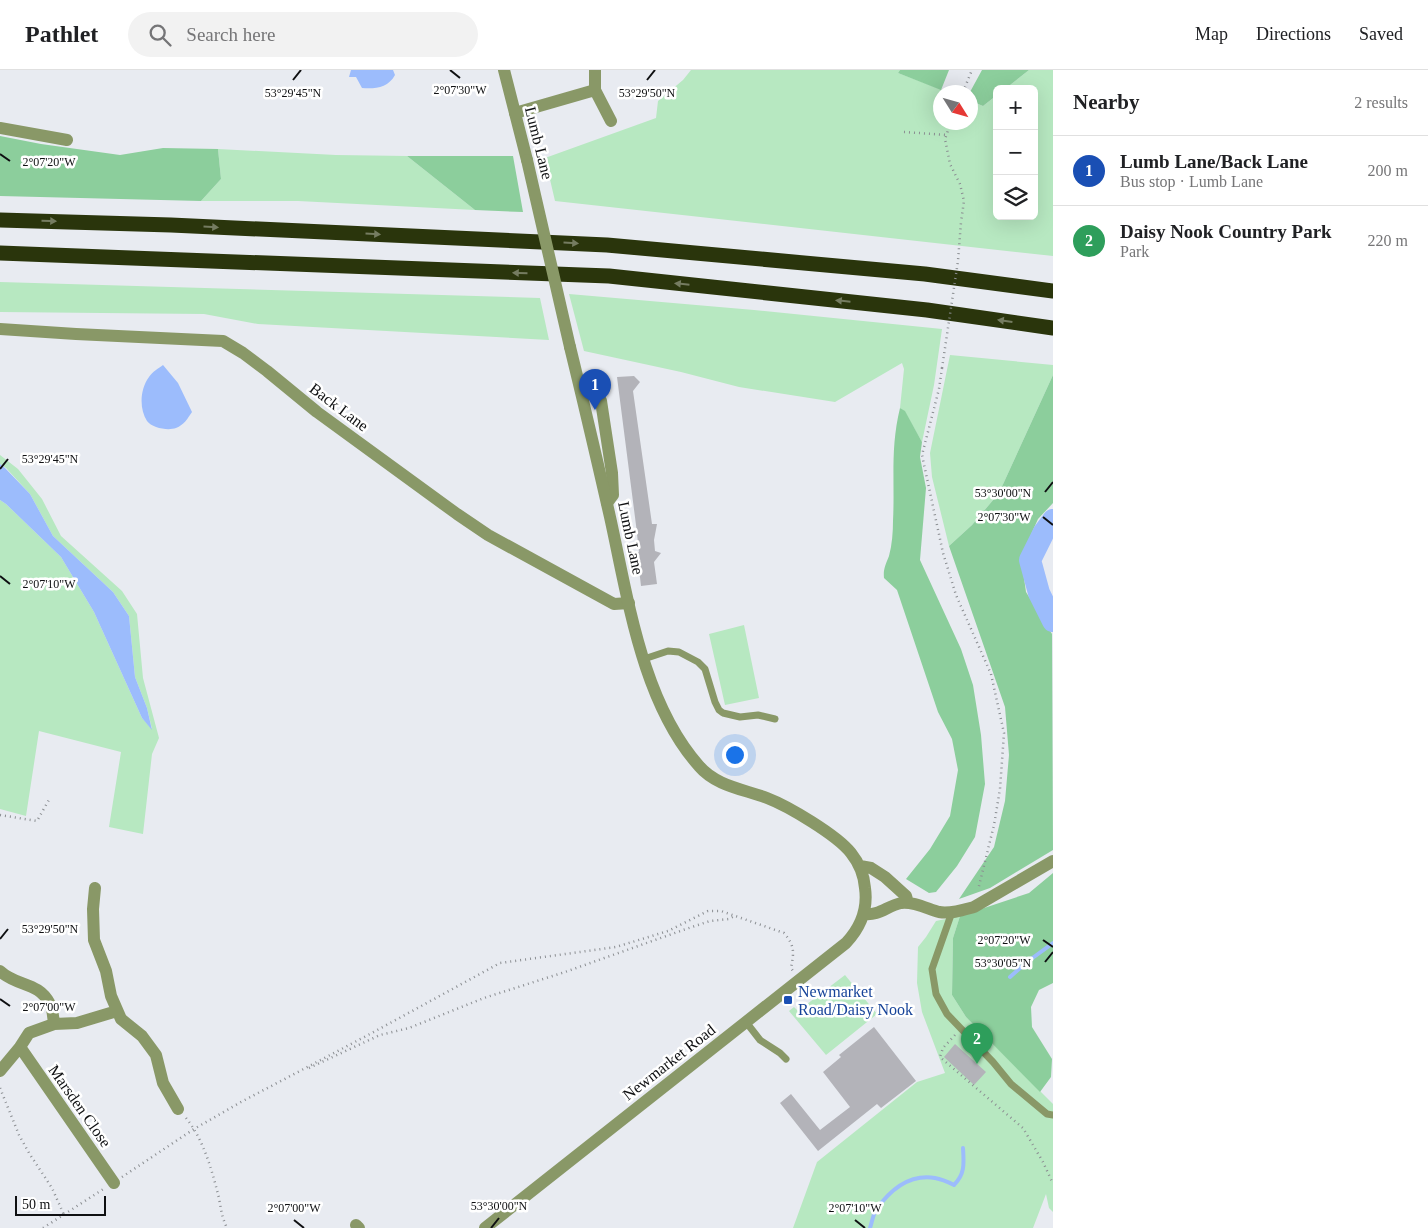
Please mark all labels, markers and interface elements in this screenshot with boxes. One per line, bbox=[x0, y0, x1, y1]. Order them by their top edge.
search box bbox=[128, 12, 478, 57]
text: Pathlet bbox=[25, 21, 98, 47]
icon: search bbox=[146, 21, 174, 49]
text: Search here bbox=[186, 24, 275, 45]
text: Map bbox=[1195, 24, 1228, 44]
text: Directions bbox=[1256, 24, 1331, 44]
text: Saved bbox=[1359, 24, 1403, 44]
text: 2°07'30"W bbox=[433, 83, 487, 97]
north arrow bbox=[933, 85, 978, 130]
map controls bbox=[993, 85, 1038, 220]
button: + bbox=[993, 85, 1038, 130]
text: 53°29'45"N bbox=[265, 86, 322, 100]
text: 53°29'50"N bbox=[619, 86, 676, 100]
text: Nearby bbox=[1073, 90, 1140, 114]
text: 2 results bbox=[1354, 94, 1408, 111]
street label: Lumb Lane bbox=[522, 105, 556, 181]
button: − bbox=[993, 130, 1038, 175]
text: Lumb Lane/Back Lane bbox=[1120, 151, 1308, 172]
text: 2°07'20"W bbox=[22, 155, 76, 169]
text: 1 bbox=[1085, 162, 1093, 179]
text: 200 m bbox=[1368, 162, 1408, 179]
text: Bus stop · Lumb Lane bbox=[1120, 173, 1263, 190]
button: layers bbox=[993, 175, 1038, 220]
one-way arrow bbox=[41, 218, 57, 226]
text: Daisy Nook Country Park bbox=[1120, 221, 1332, 242]
one-way arrow bbox=[203, 223, 219, 231]
one-way arrow bbox=[366, 231, 382, 239]
text: 2 bbox=[1085, 232, 1093, 249]
text: 220 m bbox=[1368, 232, 1408, 249]
one-way arrow bbox=[563, 240, 579, 248]
text: Park bbox=[1120, 243, 1149, 260]
one-way arrow bbox=[512, 269, 528, 277]
one-way arrow bbox=[674, 280, 690, 288]
one-way arrow bbox=[835, 297, 851, 305]
one-way arrow bbox=[996, 316, 1012, 324]
pin: 1 bbox=[579, 369, 611, 410]
street label: Back Lane bbox=[306, 379, 372, 435]
text: 53°29'45"N bbox=[22, 452, 79, 466]
text: 53°30'00"N bbox=[975, 486, 1032, 500]
street label: Lumb Lane bbox=[615, 500, 647, 576]
text: 2°07'30"W bbox=[977, 510, 1031, 524]
text: 2°07'10"W bbox=[22, 577, 76, 591]
your location bbox=[722, 742, 748, 768]
text: 53°29'50"N bbox=[22, 922, 79, 936]
text: 2°07'20"W bbox=[977, 933, 1031, 947]
text: 53°30'05"N bbox=[975, 956, 1032, 970]
place label: Newmarket Road/Daisy Nook bbox=[798, 983, 913, 1019]
marker: Newmarket Road/Daisy Nook bbox=[782, 994, 794, 1006]
text: 2°07'00"W bbox=[22, 1000, 76, 1014]
street label: Newmarket Road bbox=[619, 1021, 719, 1103]
pin: 2 bbox=[961, 1023, 993, 1064]
street label: Marsden Close bbox=[45, 1062, 115, 1150]
scale bar bbox=[15, 1193, 106, 1216]
text: 50 m bbox=[22, 1197, 50, 1212]
text: 53°30'00"N bbox=[471, 1199, 528, 1213]
text: 2°07'00"W bbox=[267, 1201, 321, 1215]
text: 2°07'10"W bbox=[828, 1201, 882, 1215]

